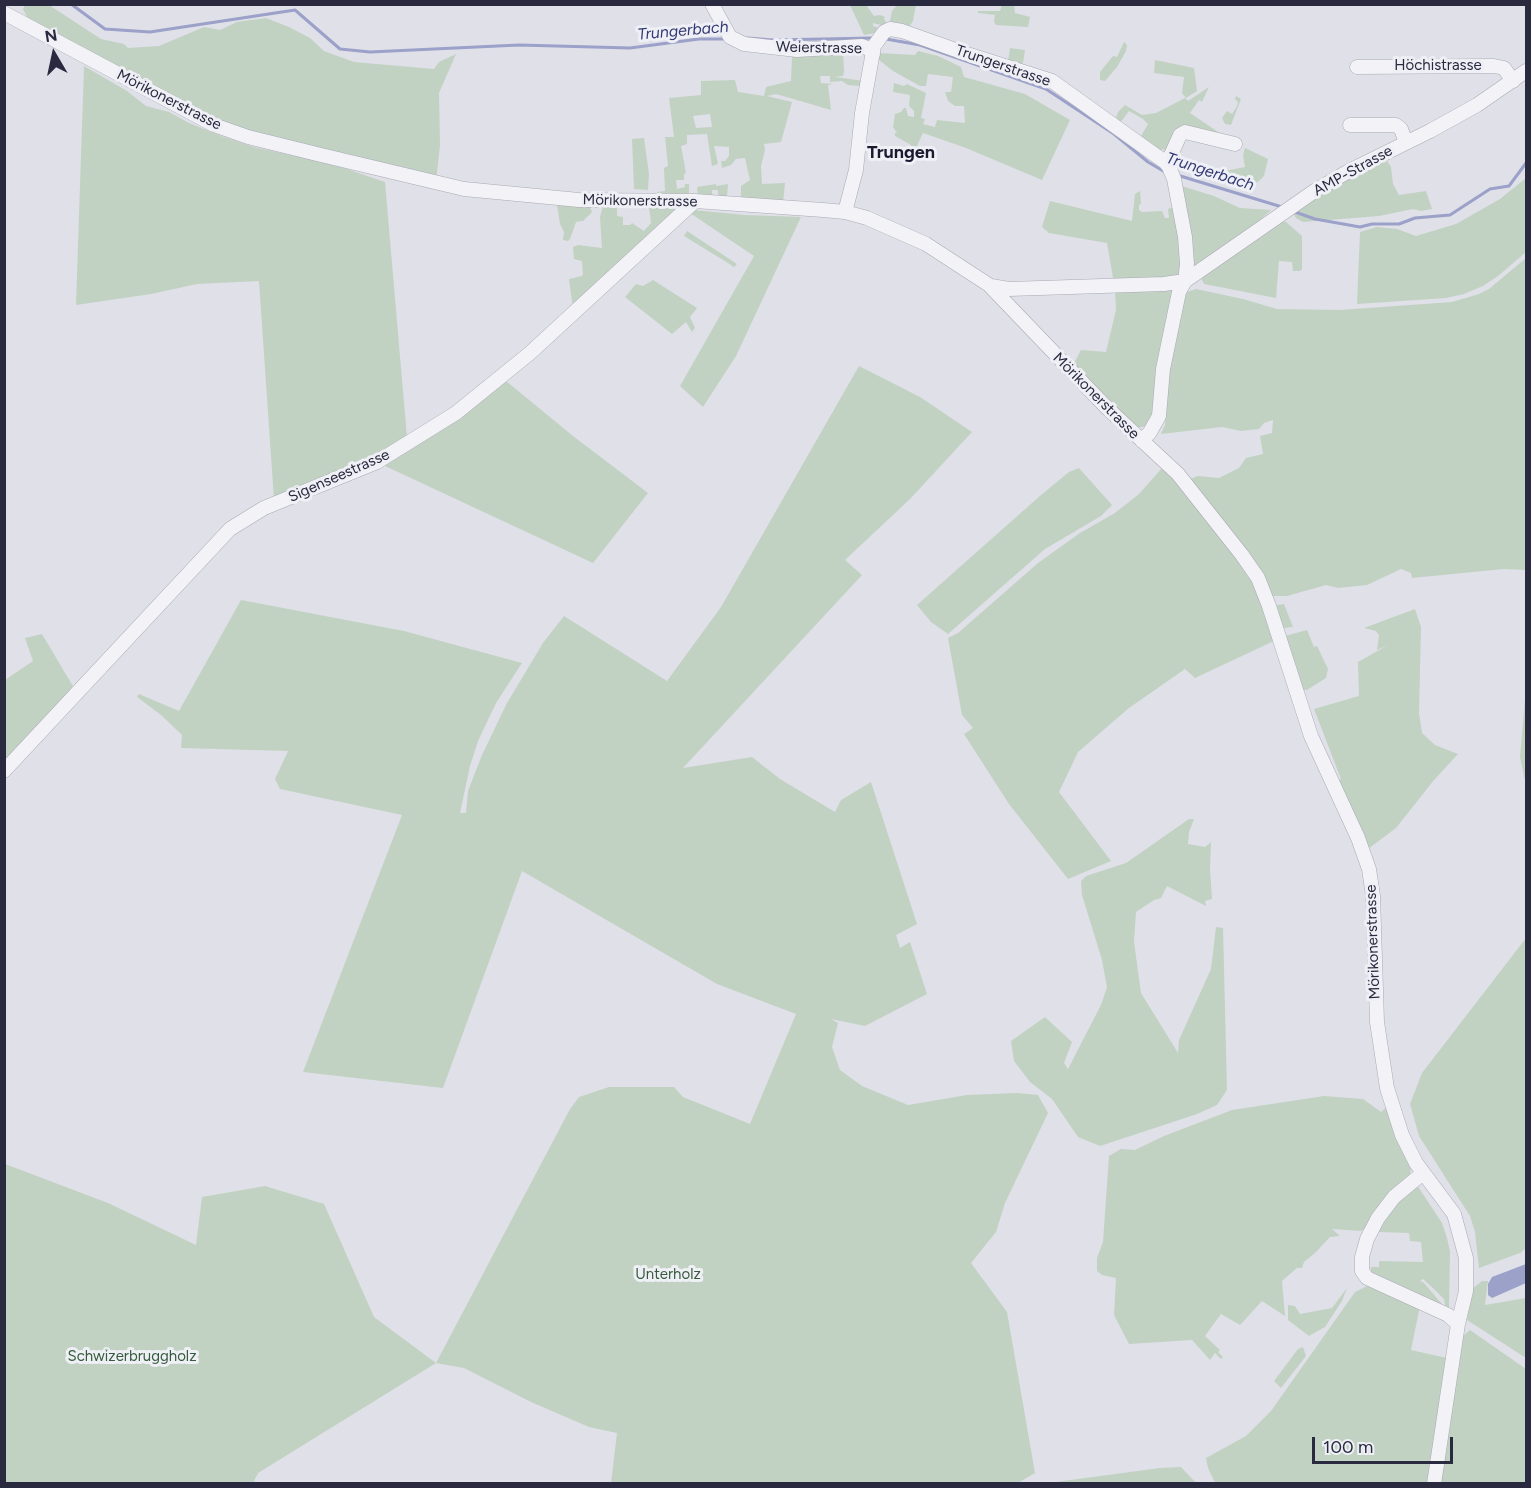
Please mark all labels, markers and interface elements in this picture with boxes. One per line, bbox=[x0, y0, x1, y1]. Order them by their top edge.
water label: Trungerbach bbox=[637, 17, 729, 45]
north arrow bbox=[24, 24, 84, 84]
text: N bbox=[44, 25, 59, 46]
street label: Weierstrasse bbox=[776, 38, 862, 58]
street label: Trungerstrasse bbox=[953, 41, 1053, 91]
street label: Höchistrasse bbox=[1394, 57, 1482, 75]
street label: Mörikonerstrasse bbox=[114, 66, 224, 134]
district label: Trungen bbox=[867, 142, 935, 164]
street label: AMP-Strasse bbox=[1310, 142, 1396, 200]
water label: Trungerbach bbox=[1164, 149, 1256, 195]
street label: Mörikonerstrasse bbox=[582, 191, 698, 211]
street label: Mörikonerstrasse bbox=[1049, 349, 1143, 443]
street label: Sigenseestrasse bbox=[286, 446, 392, 506]
street label: Mörikonerstrasse bbox=[1362, 884, 1384, 1000]
park label: Unterholz bbox=[635, 1266, 701, 1284]
park label: Schwizerbruggholz bbox=[67, 1348, 197, 1366]
scale bar bbox=[1315, 1425, 1456, 1463]
text: 100 m bbox=[1323, 1436, 1373, 1458]

